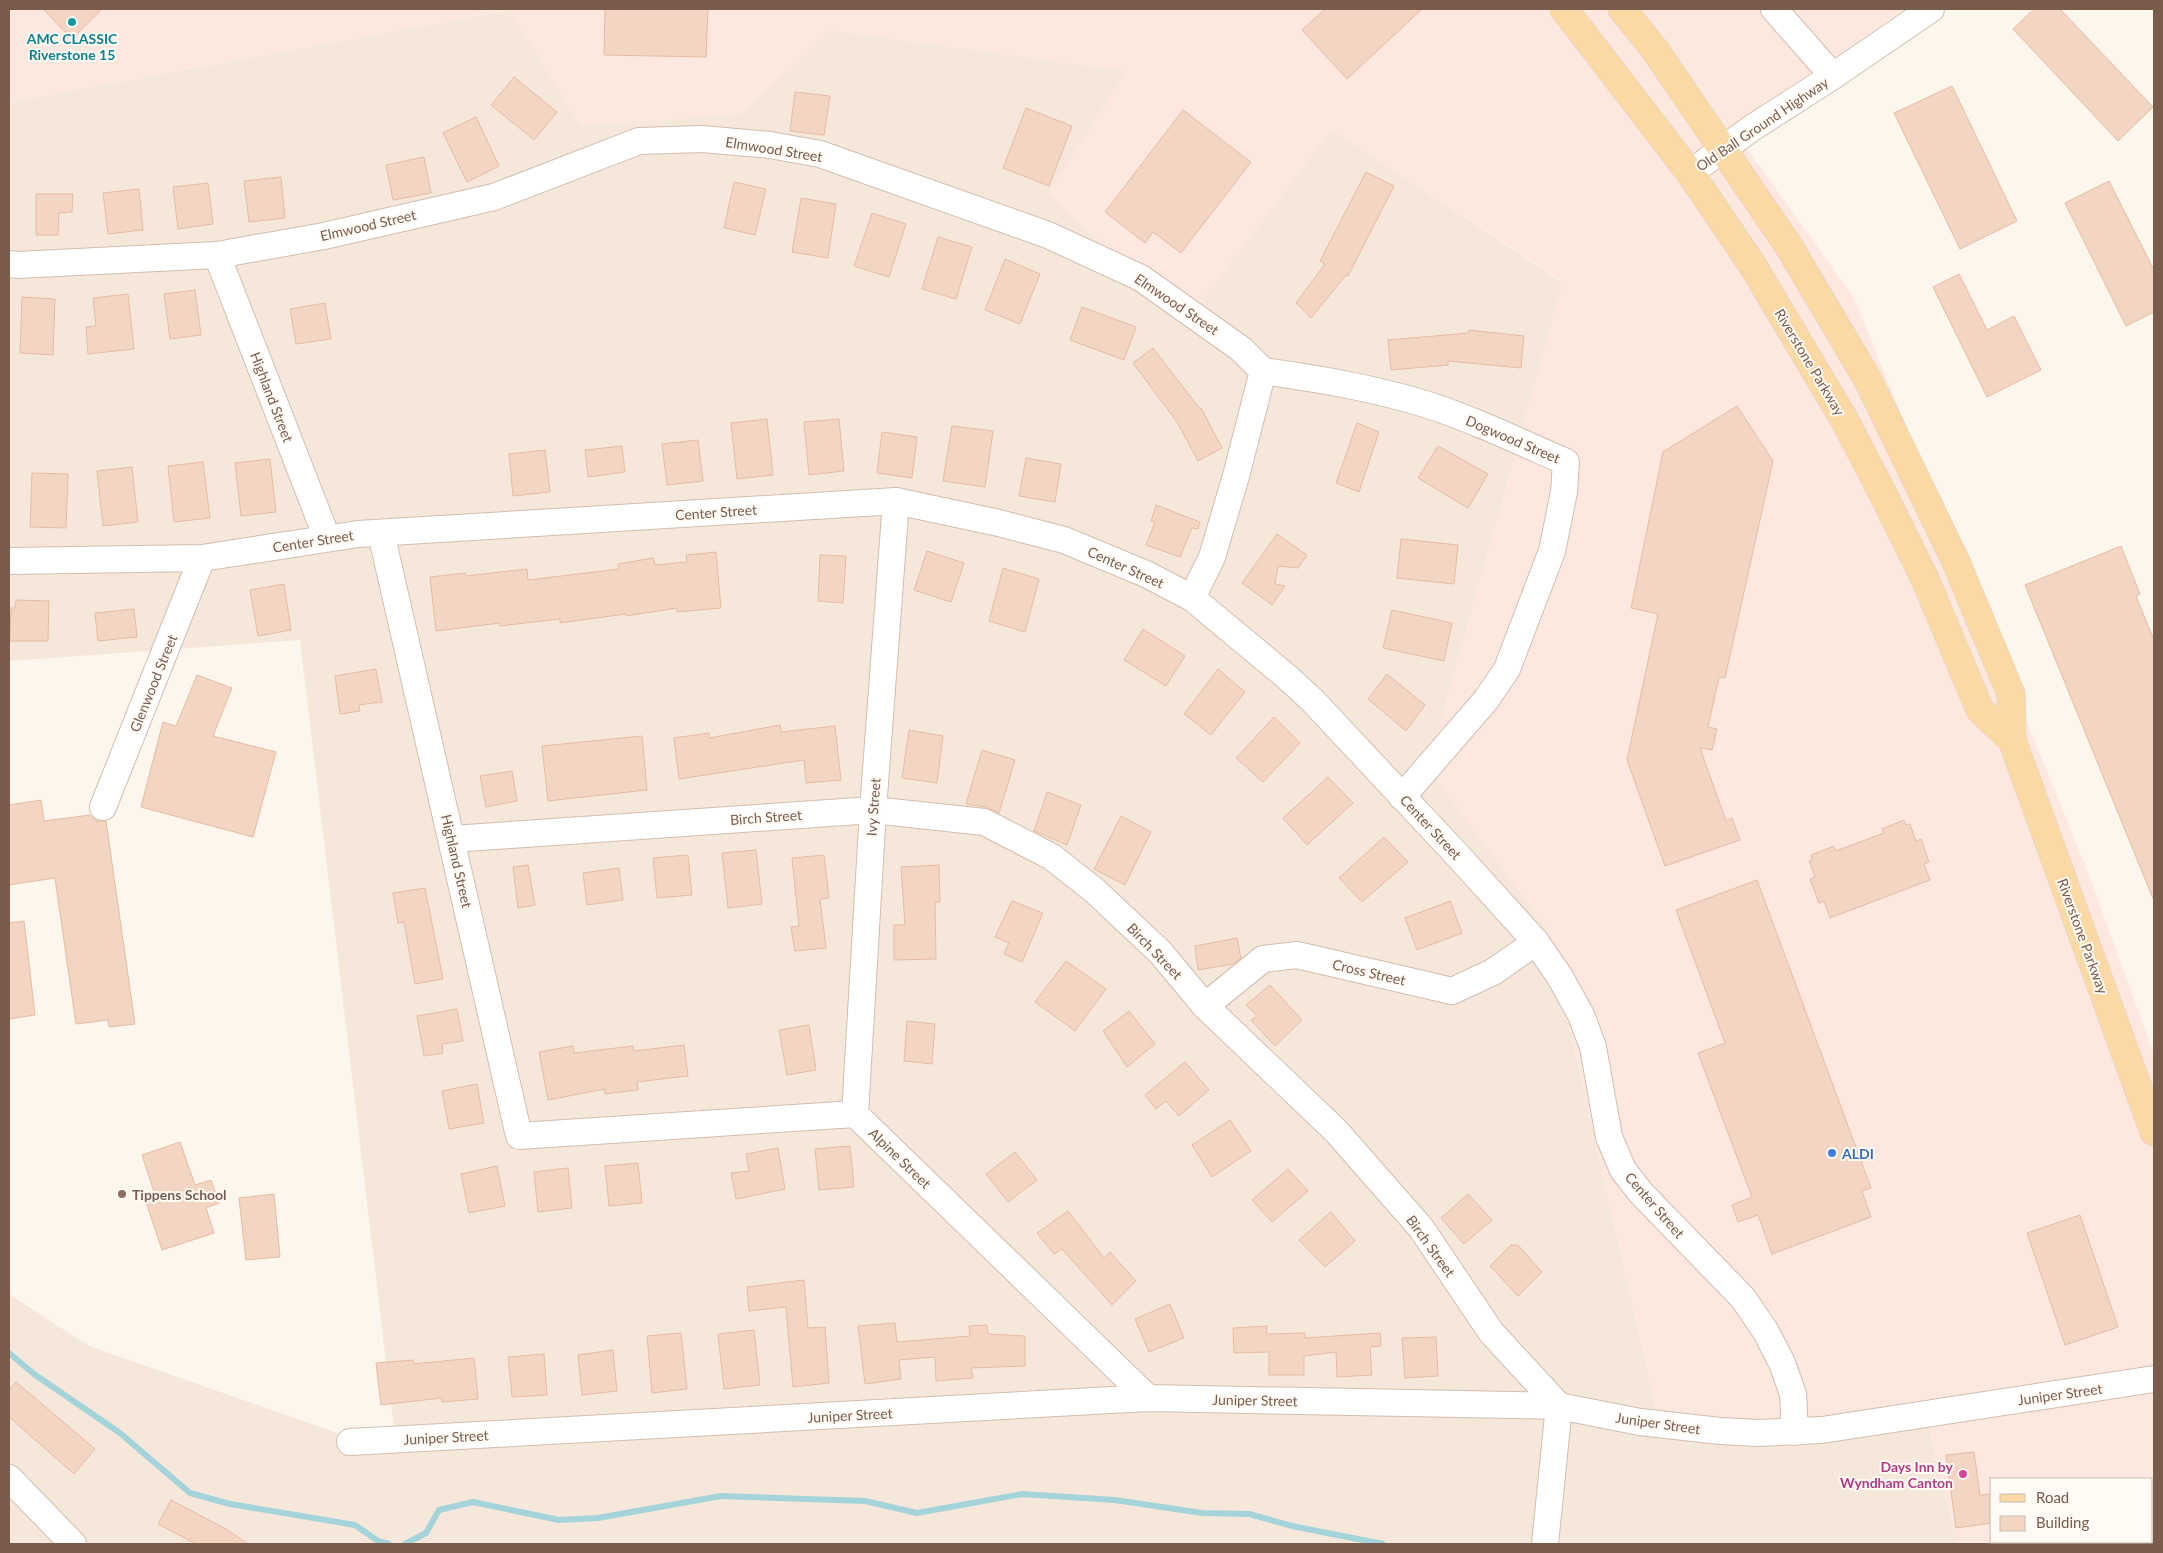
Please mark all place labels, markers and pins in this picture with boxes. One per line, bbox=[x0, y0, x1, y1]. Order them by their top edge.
marker: AMC CLASSIC Riverstone 15 bbox=[66, 16, 78, 28]
place label: AMC CLASSIC Riverstone 15 bbox=[26, 30, 118, 63]
place label: ALDI bbox=[1841, 1145, 1874, 1162]
marker: ALDI bbox=[1826, 1147, 1838, 1159]
place label: Tippens School bbox=[132, 1186, 227, 1203]
marker: Tippens School bbox=[116, 1188, 128, 1200]
place label: Days Inn by Wyndham Canton bbox=[1840, 1458, 1954, 1491]
marker: Days Inn by Wyndham Canton bbox=[1957, 1468, 1969, 1480]

